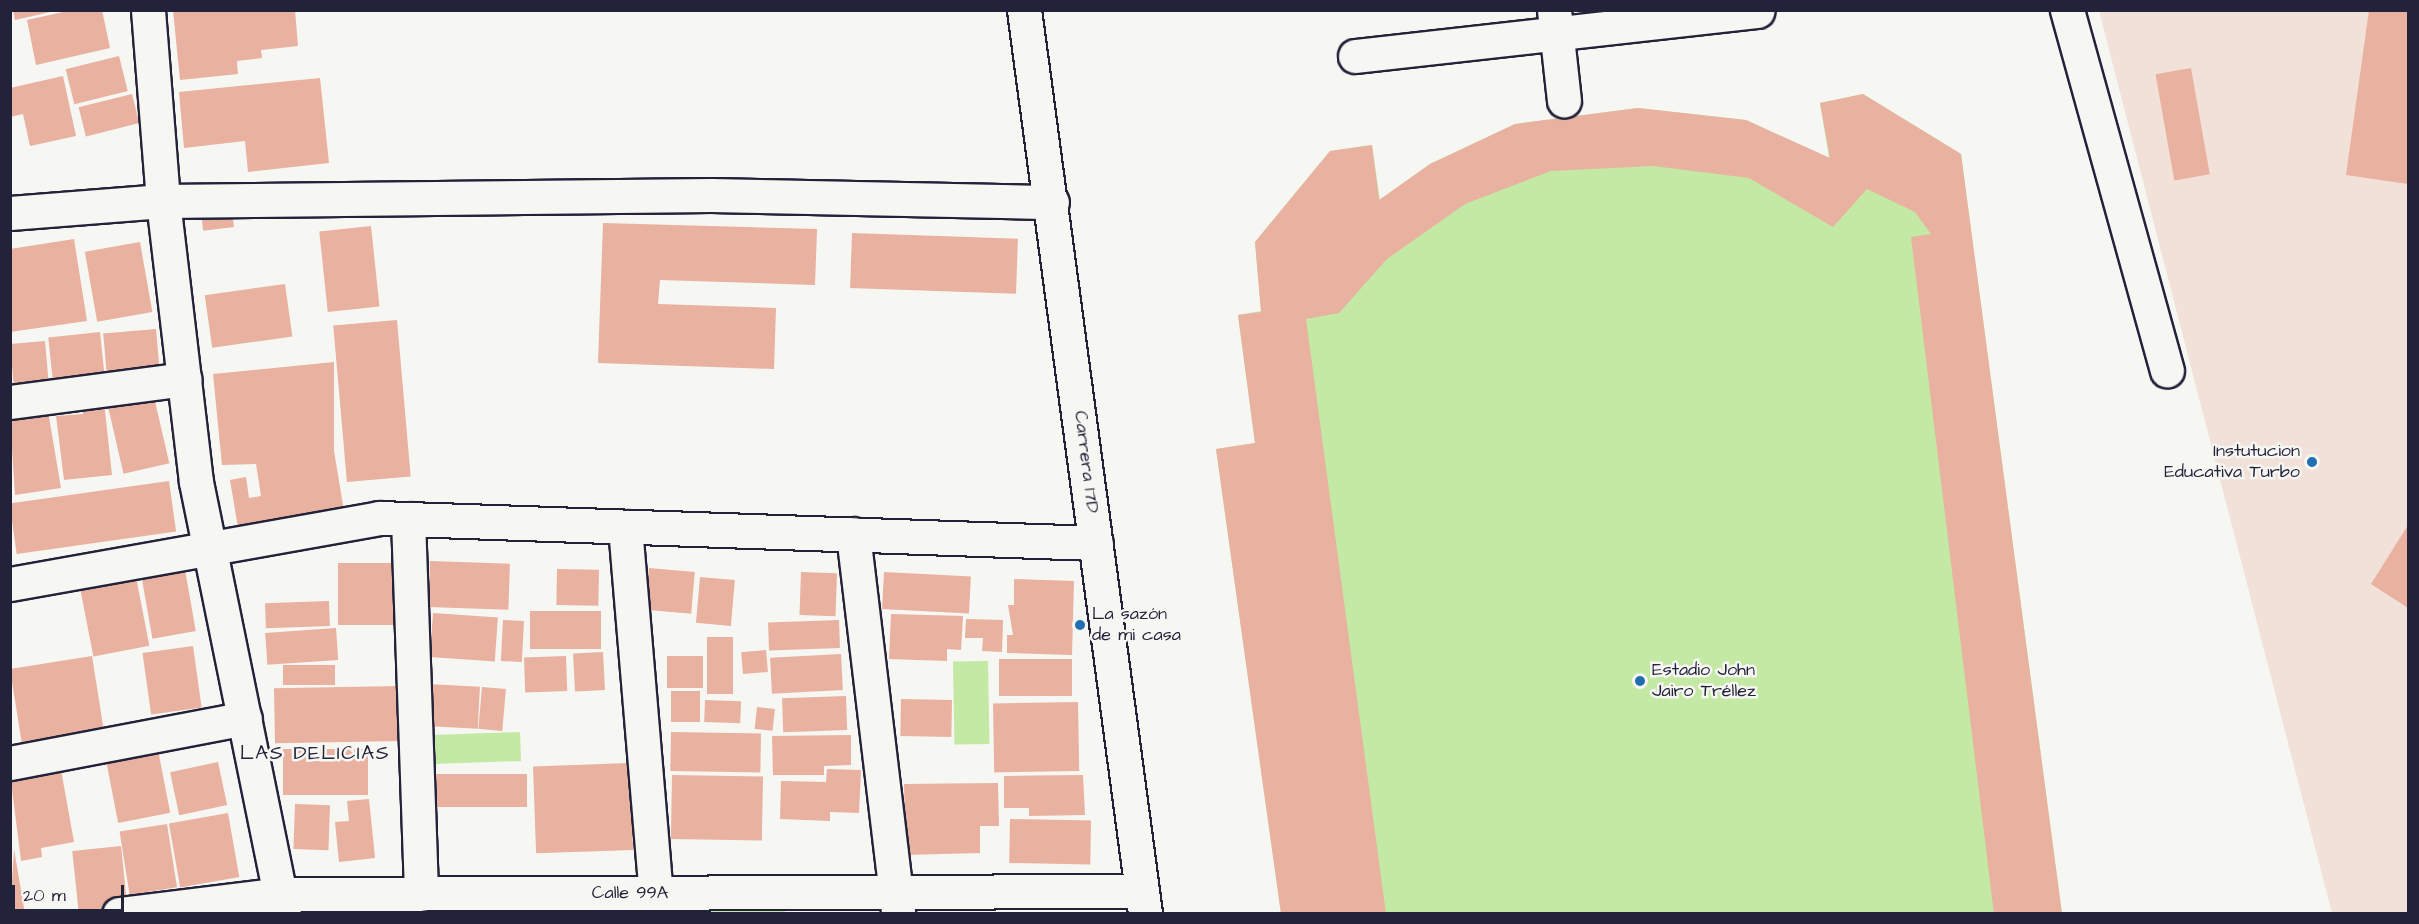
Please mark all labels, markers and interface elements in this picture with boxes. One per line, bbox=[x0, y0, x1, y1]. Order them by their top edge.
street label: Carrera 17D bbox=[1069, 410, 1103, 514]
place label: Instutucion Educativa Turbo bbox=[2164, 441, 2300, 484]
marker: Instutucion Educativa Turbo bbox=[2305, 455, 2319, 469]
place label: La sazón de mi casa bbox=[1092, 604, 1181, 646]
marker: La sazón de mi casa bbox=[1073, 618, 1087, 632]
place label: Estadio John Jairo Tréllez bbox=[1652, 660, 1756, 702]
marker: Estadio John Jairo Tréllez bbox=[1633, 674, 1647, 688]
district label: LAS DELICIAS bbox=[240, 741, 390, 765]
scale bar bbox=[15, 873, 128, 911]
street label: Calle 99A bbox=[592, 882, 668, 904]
text: 20 m bbox=[23, 883, 66, 908]

